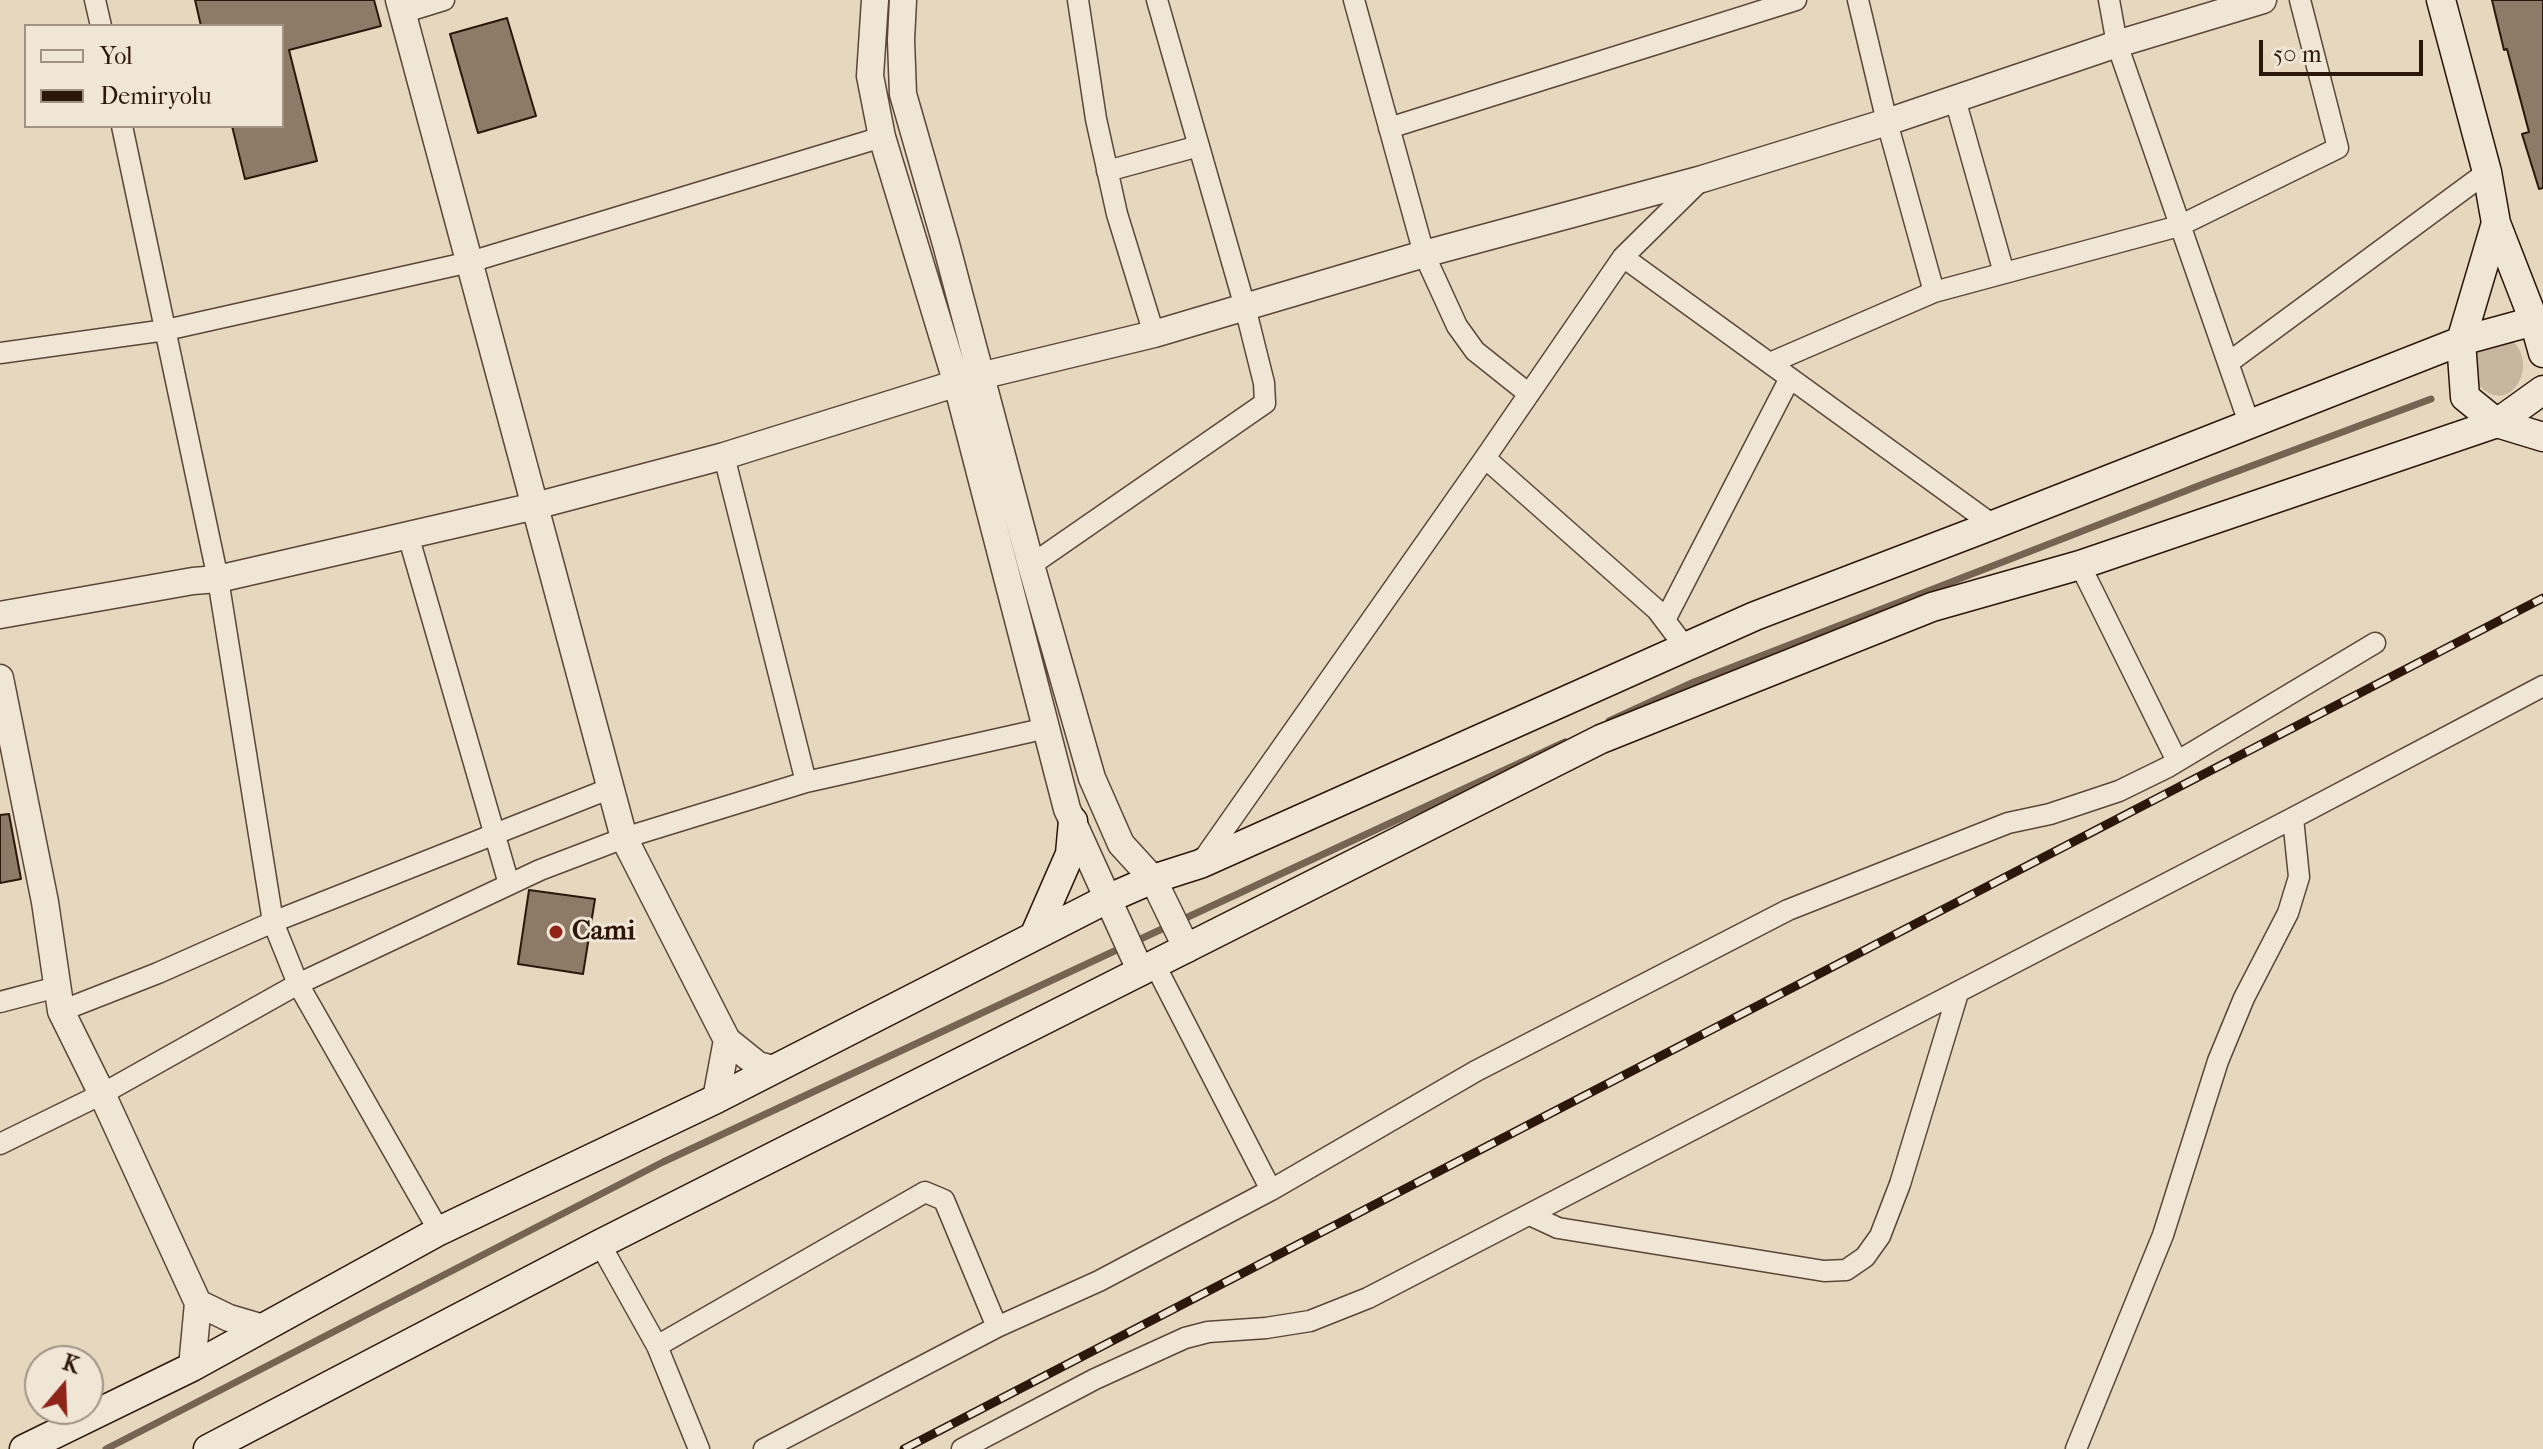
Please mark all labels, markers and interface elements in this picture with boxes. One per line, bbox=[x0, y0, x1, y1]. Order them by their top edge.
legend bbox=[24, 24, 284, 128]
scale bar bbox=[2263, 24, 2427, 74]
text: 50 m bbox=[2273, 40, 2322, 68]
text: Yol bbox=[100, 42, 133, 70]
text: Demiryolu bbox=[100, 82, 212, 110]
place label: Cami bbox=[572, 915, 635, 949]
marker: Cami bbox=[547, 923, 565, 941]
north arrow bbox=[24, 1345, 104, 1425]
text: K bbox=[59, 1349, 83, 1379]

